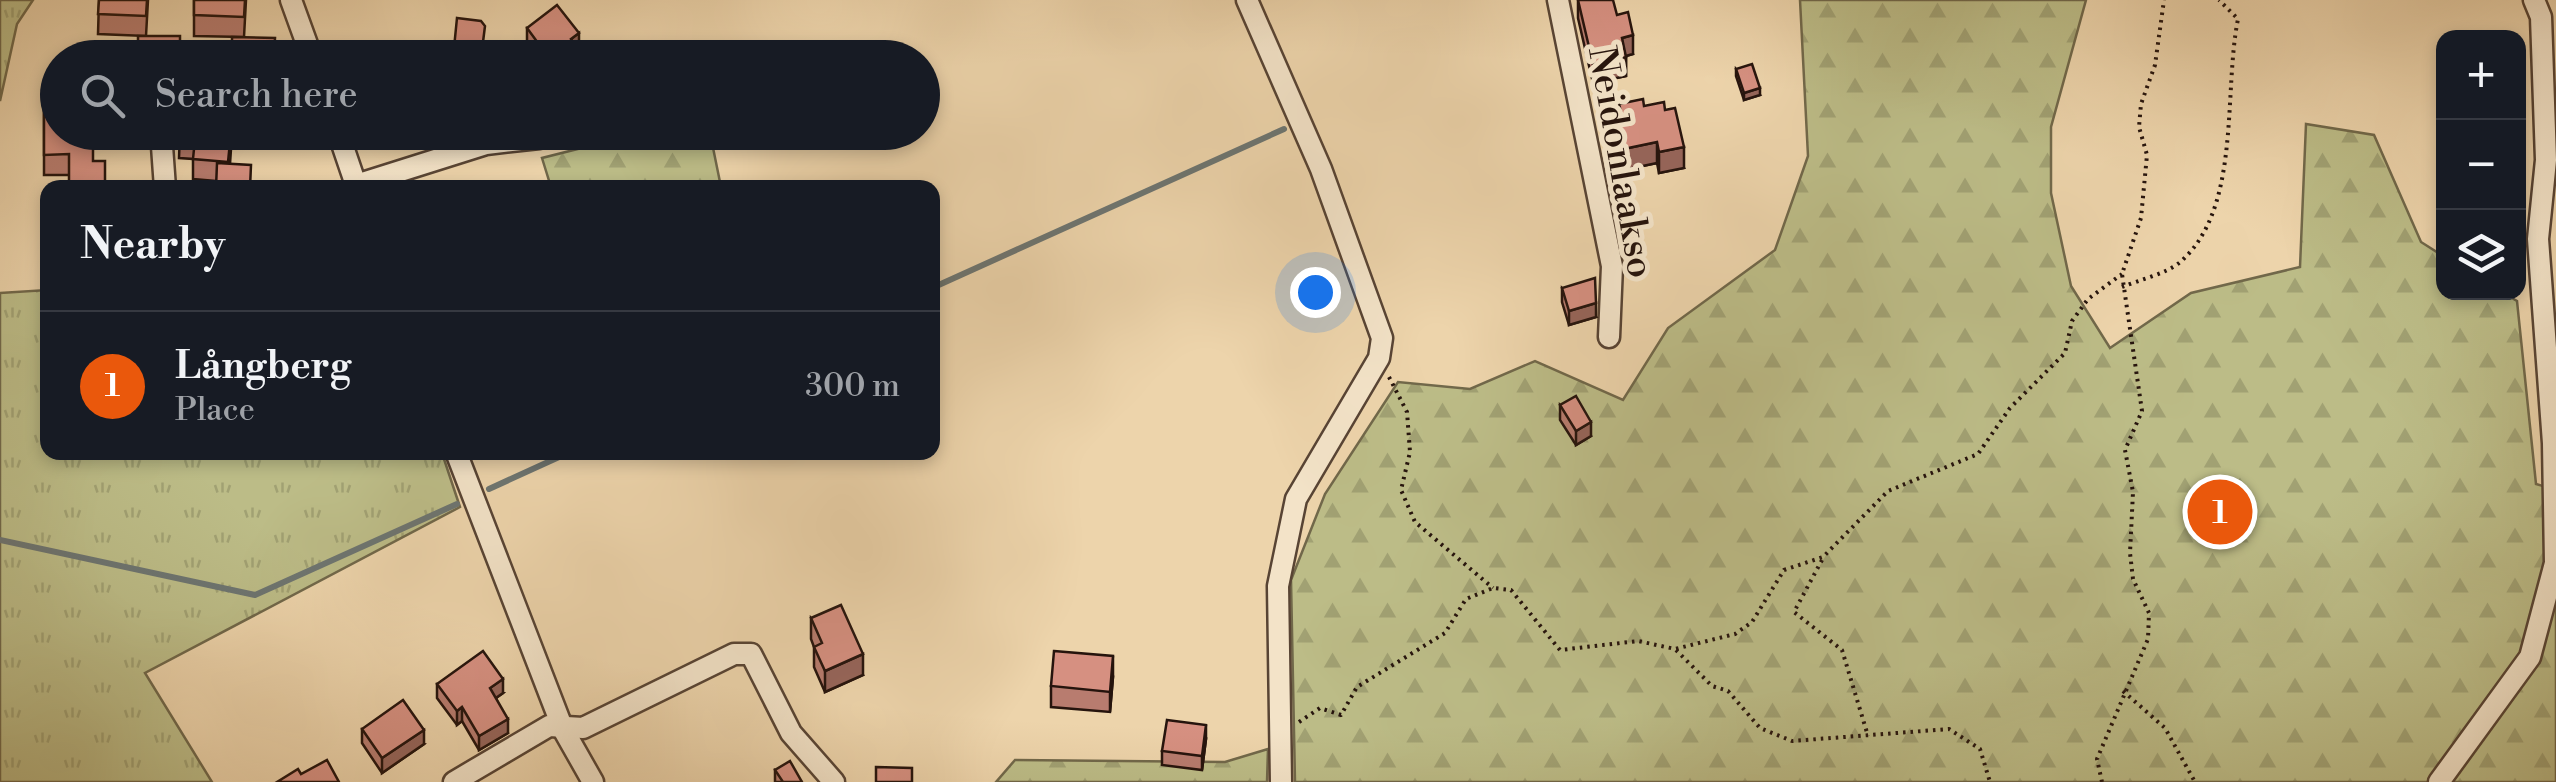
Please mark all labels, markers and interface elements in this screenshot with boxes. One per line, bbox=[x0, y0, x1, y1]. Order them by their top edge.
map controls bbox=[2436, 30, 2526, 300]
button: + bbox=[2436, 30, 2526, 120]
search box bbox=[40, 40, 940, 150]
street label: Neidonlaakso bbox=[1577, 43, 1664, 282]
icon: search bbox=[75, 68, 130, 123]
text: Search here bbox=[155, 72, 358, 119]
button: − bbox=[2436, 120, 2526, 210]
button: layers bbox=[2436, 210, 2526, 300]
text: Nearby bbox=[80, 219, 225, 272]
your location bbox=[1290, 267, 1341, 318]
text: Långberg bbox=[175, 343, 351, 390]
text: 1 bbox=[105, 366, 120, 406]
text: 300 m bbox=[805, 366, 900, 406]
text: Place bbox=[175, 390, 255, 430]
pin: 1 bbox=[2188, 474, 2252, 550]

